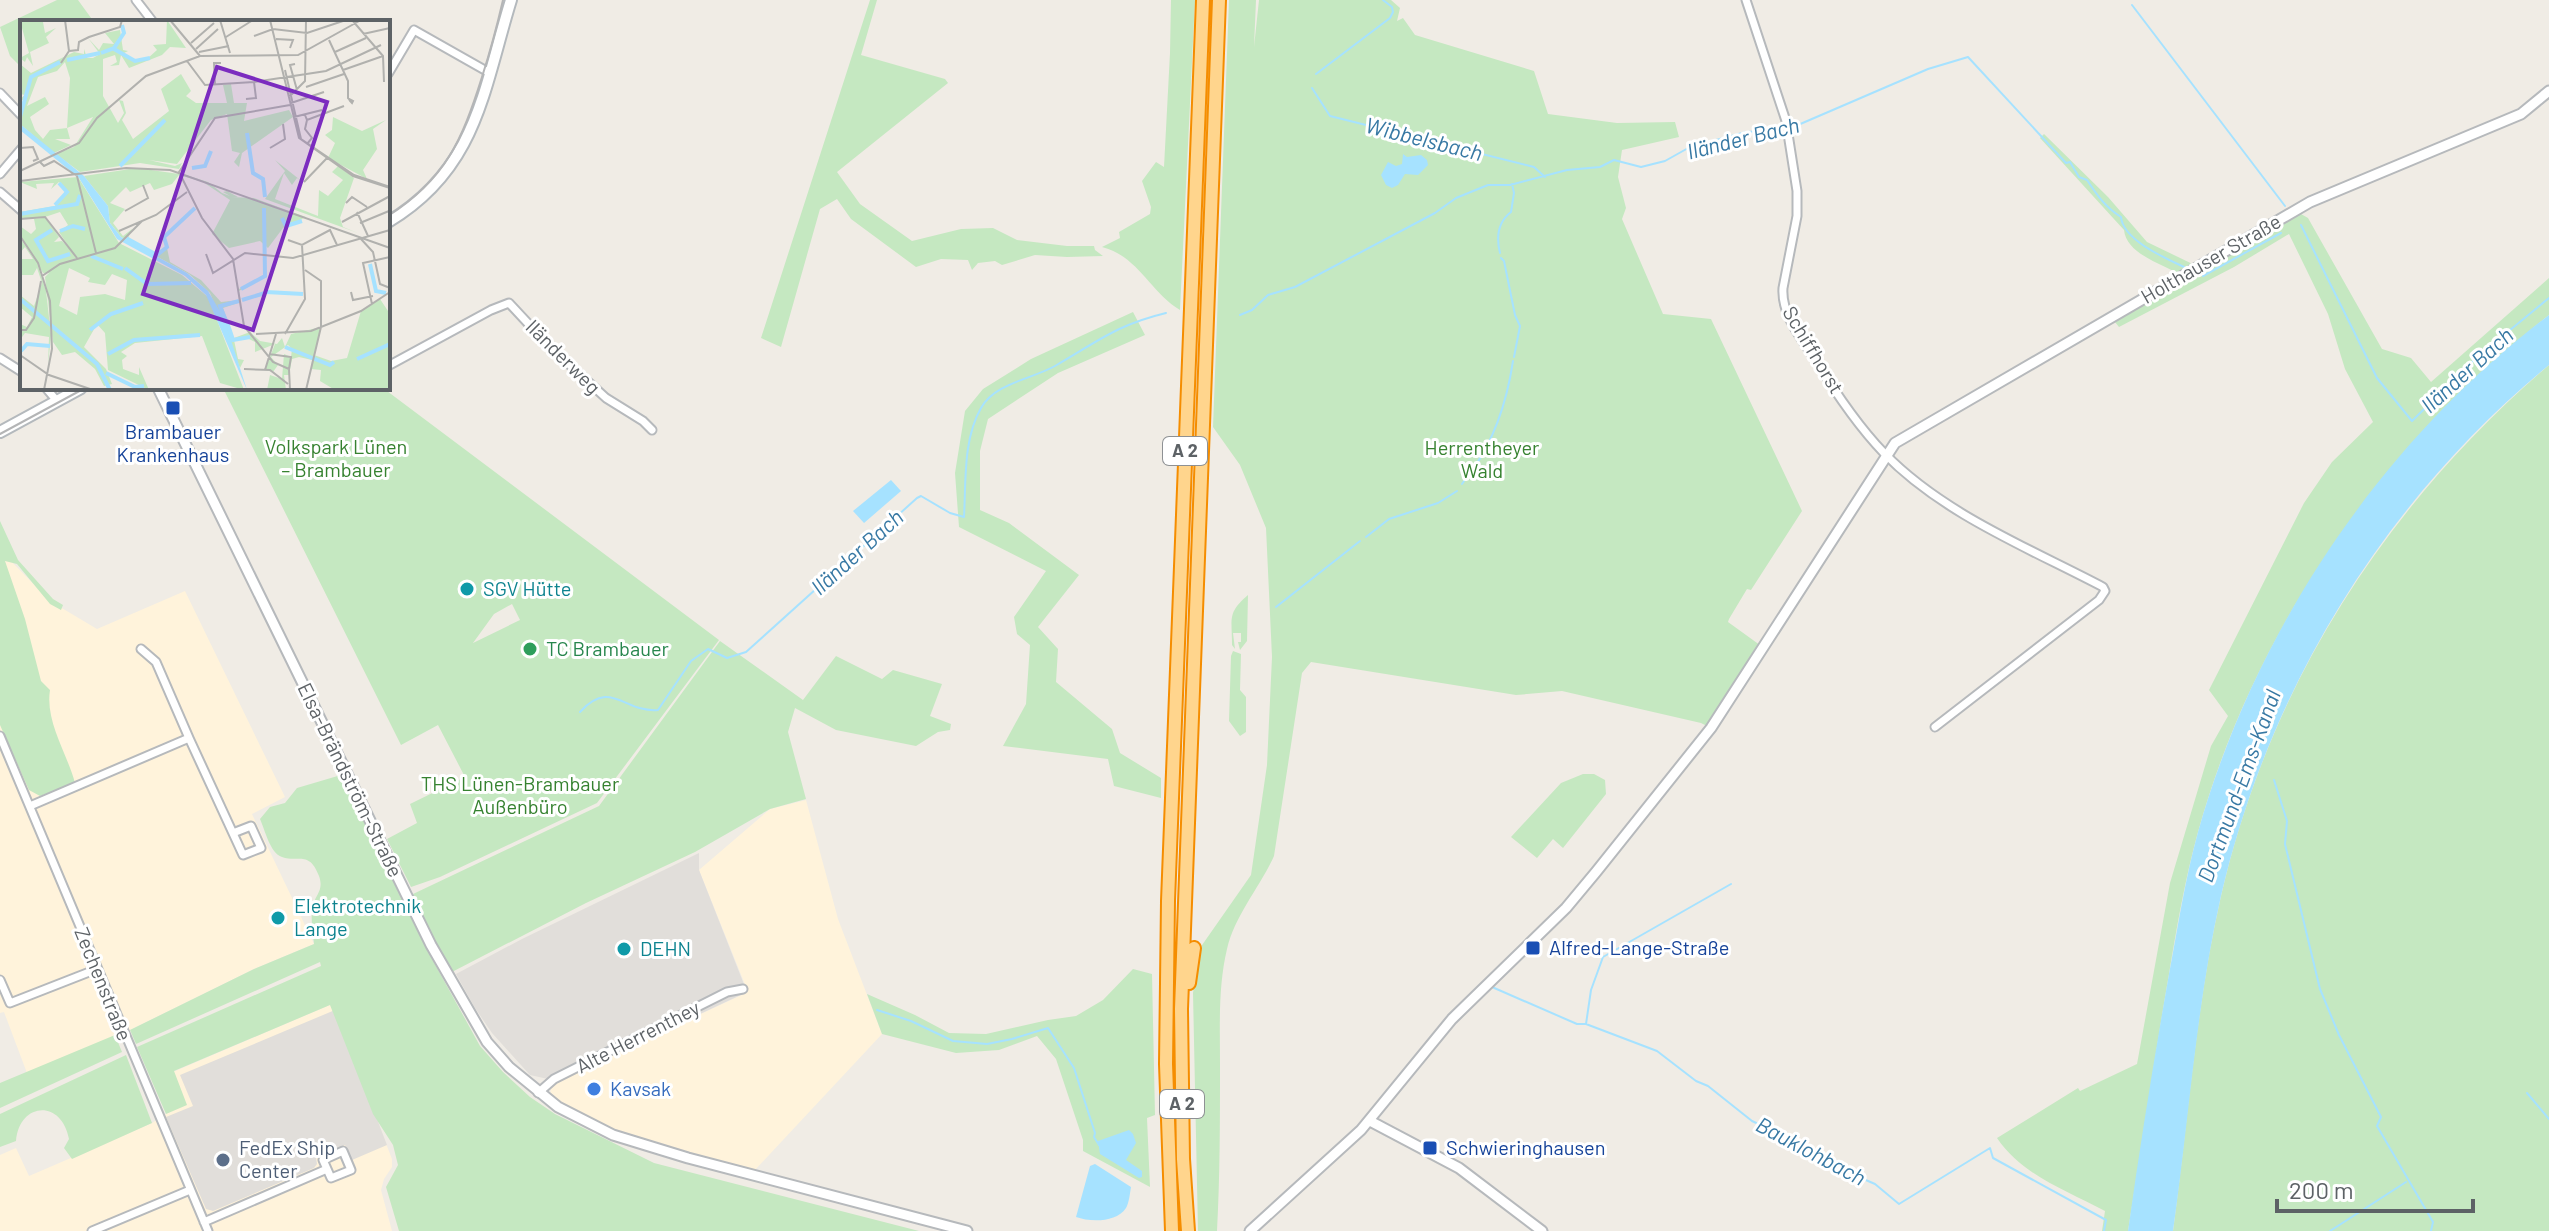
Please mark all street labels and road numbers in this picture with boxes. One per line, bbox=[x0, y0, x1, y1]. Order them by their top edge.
street label: Holthauser Straße bbox=[2136, 208, 2285, 308]
street label: Schiffhorst bbox=[1778, 301, 1849, 398]
street label: Iländerweg bbox=[521, 314, 606, 399]
road number: A 2 bbox=[1163, 437, 1207, 465]
street label: Elsa-Brändström-Straße bbox=[293, 678, 408, 881]
street label: Zechenstraße bbox=[70, 923, 138, 1044]
street label: Alte Herrenthey bbox=[572, 995, 703, 1078]
road number: A 2 bbox=[1160, 1090, 1204, 1118]

